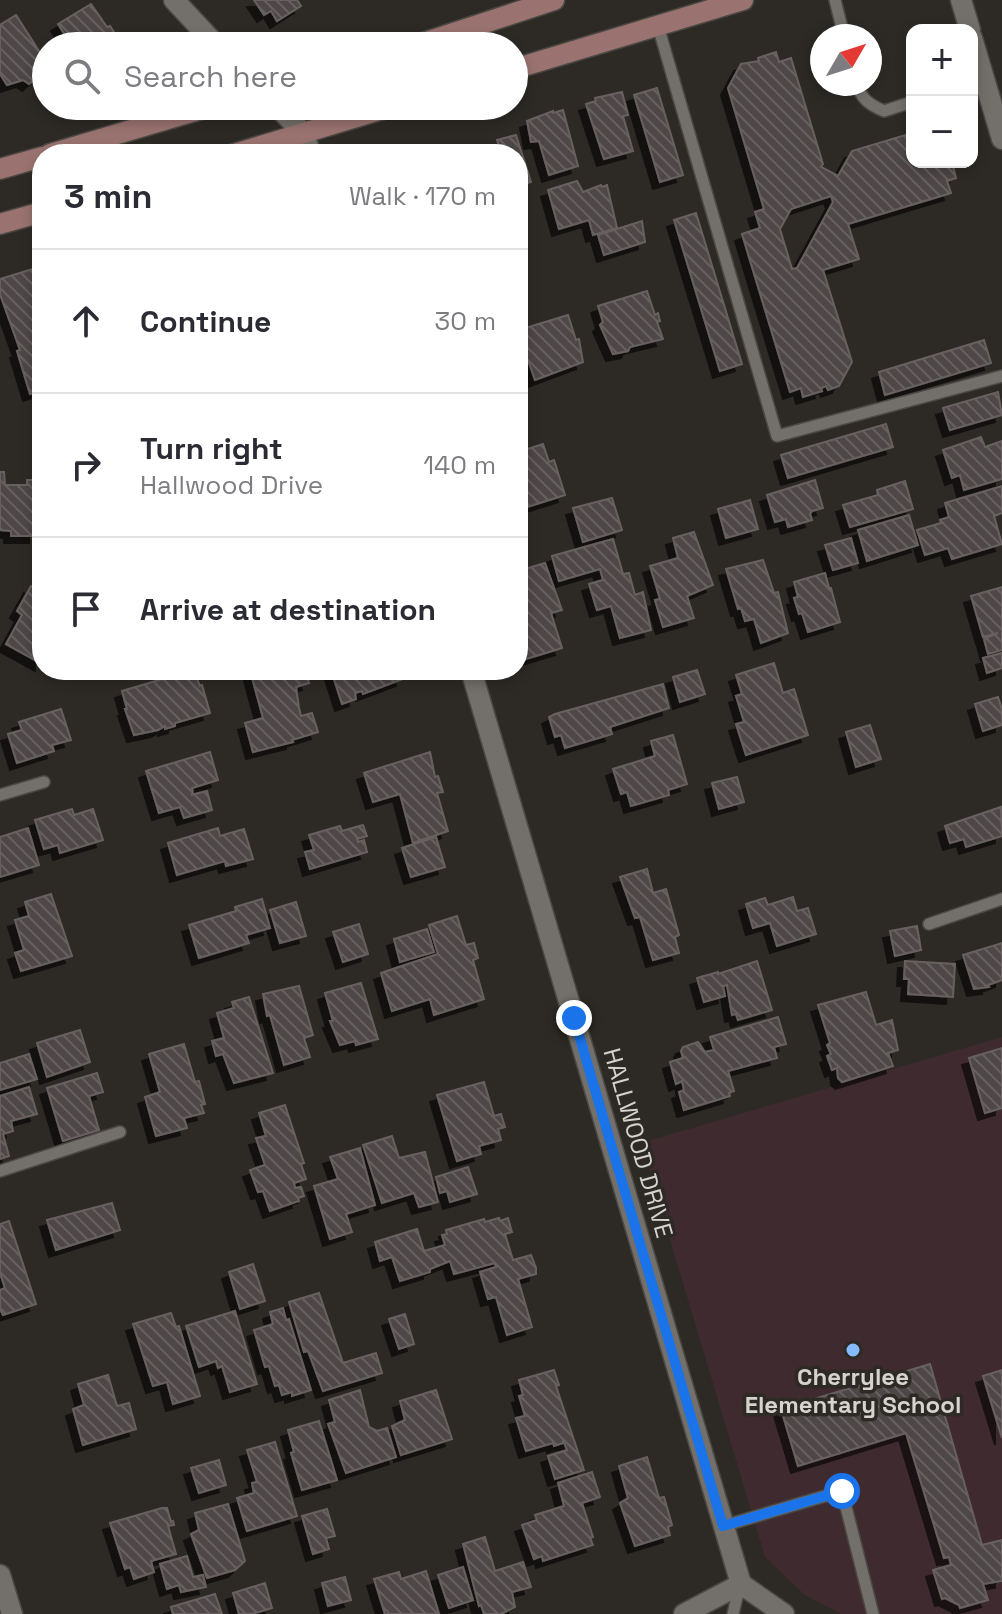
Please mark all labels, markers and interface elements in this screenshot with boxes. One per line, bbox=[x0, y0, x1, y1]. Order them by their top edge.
north arrow bbox=[810, 24, 882, 96]
map controls bbox=[906, 24, 978, 168]
button: + bbox=[906, 24, 978, 96]
search box bbox=[32, 32, 528, 120]
icon: search bbox=[60, 54, 104, 98]
text: Search here bbox=[124, 57, 297, 96]
button: − bbox=[906, 96, 978, 168]
text: 3 min bbox=[64, 175, 152, 218]
text: Walk · 170 m bbox=[349, 179, 496, 213]
icon: ahead bbox=[64, 299, 108, 343]
text: Continue bbox=[140, 302, 271, 341]
text: 30 m bbox=[435, 304, 496, 338]
text: Turn right bbox=[140, 429, 283, 468]
icon: right bbox=[64, 443, 108, 487]
text: 140 m bbox=[423, 448, 496, 482]
text: Hallwood Drive bbox=[140, 468, 323, 502]
icon: arrive bbox=[64, 587, 108, 631]
text: Arrive at destination bbox=[140, 590, 436, 629]
route end bbox=[556, 1000, 592, 1036]
street label: HALLWOOD DRIVE bbox=[597, 1044, 680, 1241]
marker: Cherrylee Elementary School bbox=[844, 1341, 862, 1359]
place label: Cherrylee Elementary School bbox=[745, 1361, 961, 1420]
route start bbox=[824, 1473, 860, 1509]

